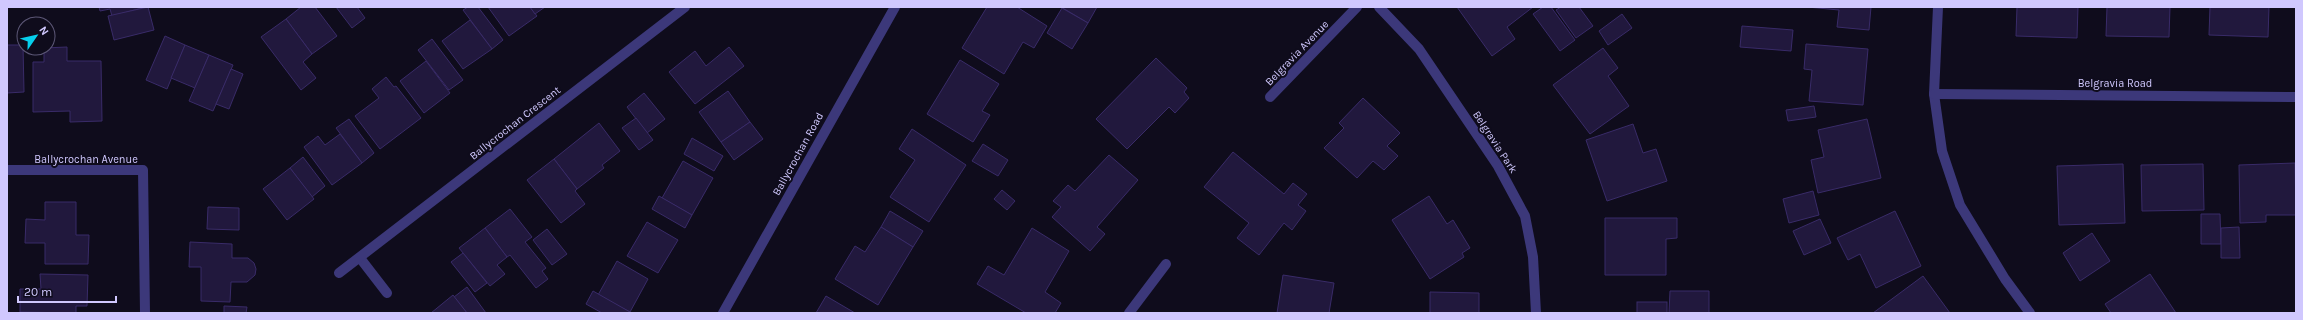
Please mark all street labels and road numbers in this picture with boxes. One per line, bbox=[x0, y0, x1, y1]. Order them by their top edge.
street label: Belgravia Avenue bbox=[1263, 17, 1332, 88]
street label: Belgravia Road bbox=[2078, 77, 2152, 90]
street label: Ballycrochan Crescent bbox=[467, 83, 563, 163]
street label: Belgravia Park bbox=[1470, 108, 1520, 176]
street label: Ballycrochan Road bbox=[770, 110, 826, 198]
street label: Ballycrochan Avenue bbox=[34, 153, 138, 166]

